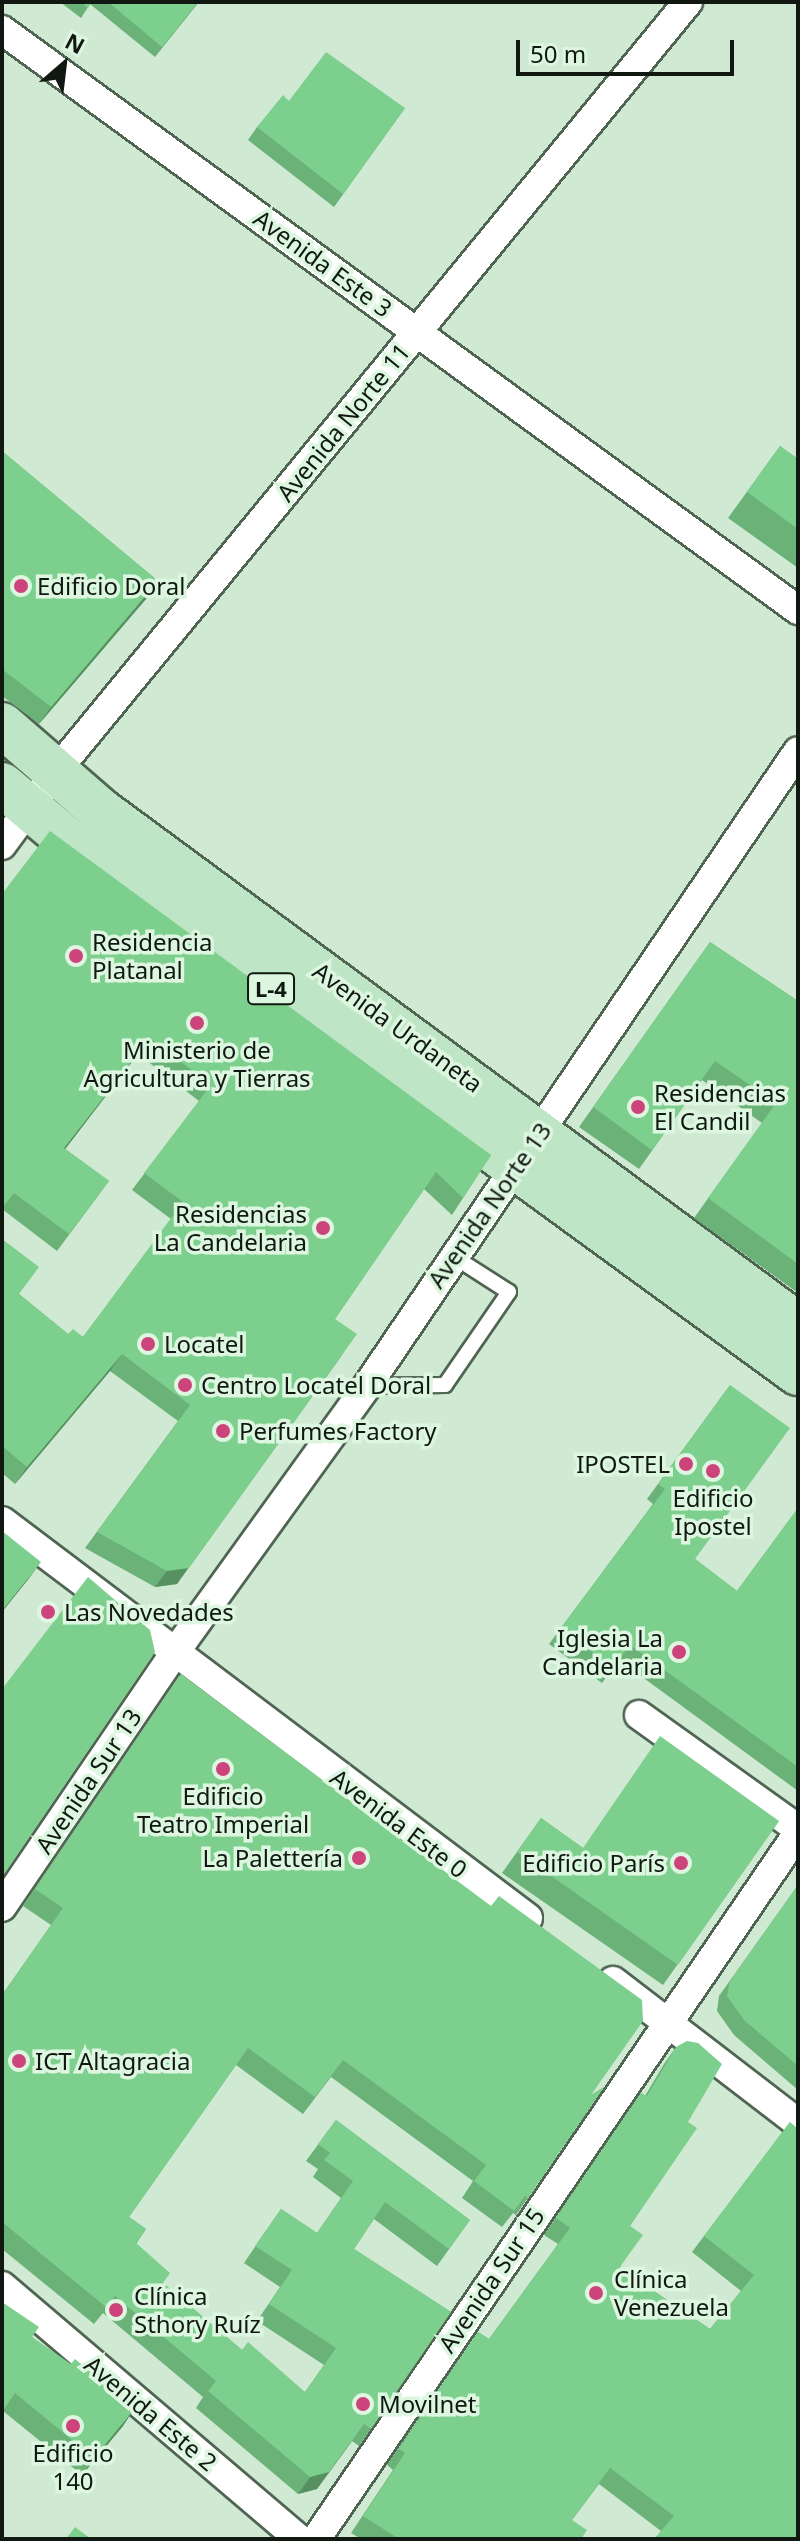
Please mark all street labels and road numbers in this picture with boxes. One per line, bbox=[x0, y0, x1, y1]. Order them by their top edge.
street label: Avenida Este 3 bbox=[248, 203, 398, 323]
street label: Avenida Norte 11 bbox=[270, 337, 416, 507]
street label: Avenida Urdaneta bbox=[308, 956, 488, 1098]
road number: L-4 bbox=[247, 971, 295, 1007]
street label: Avenida Norte 13 bbox=[421, 1117, 557, 1293]
street label: Avenida Sur 13 bbox=[29, 1703, 147, 1859]
street label: Avenida Este 0 bbox=[325, 1762, 473, 1884]
street label: Avenida Sur 15 bbox=[432, 2202, 550, 2358]
street label: Avenida Este 2 bbox=[79, 2349, 223, 2477]

